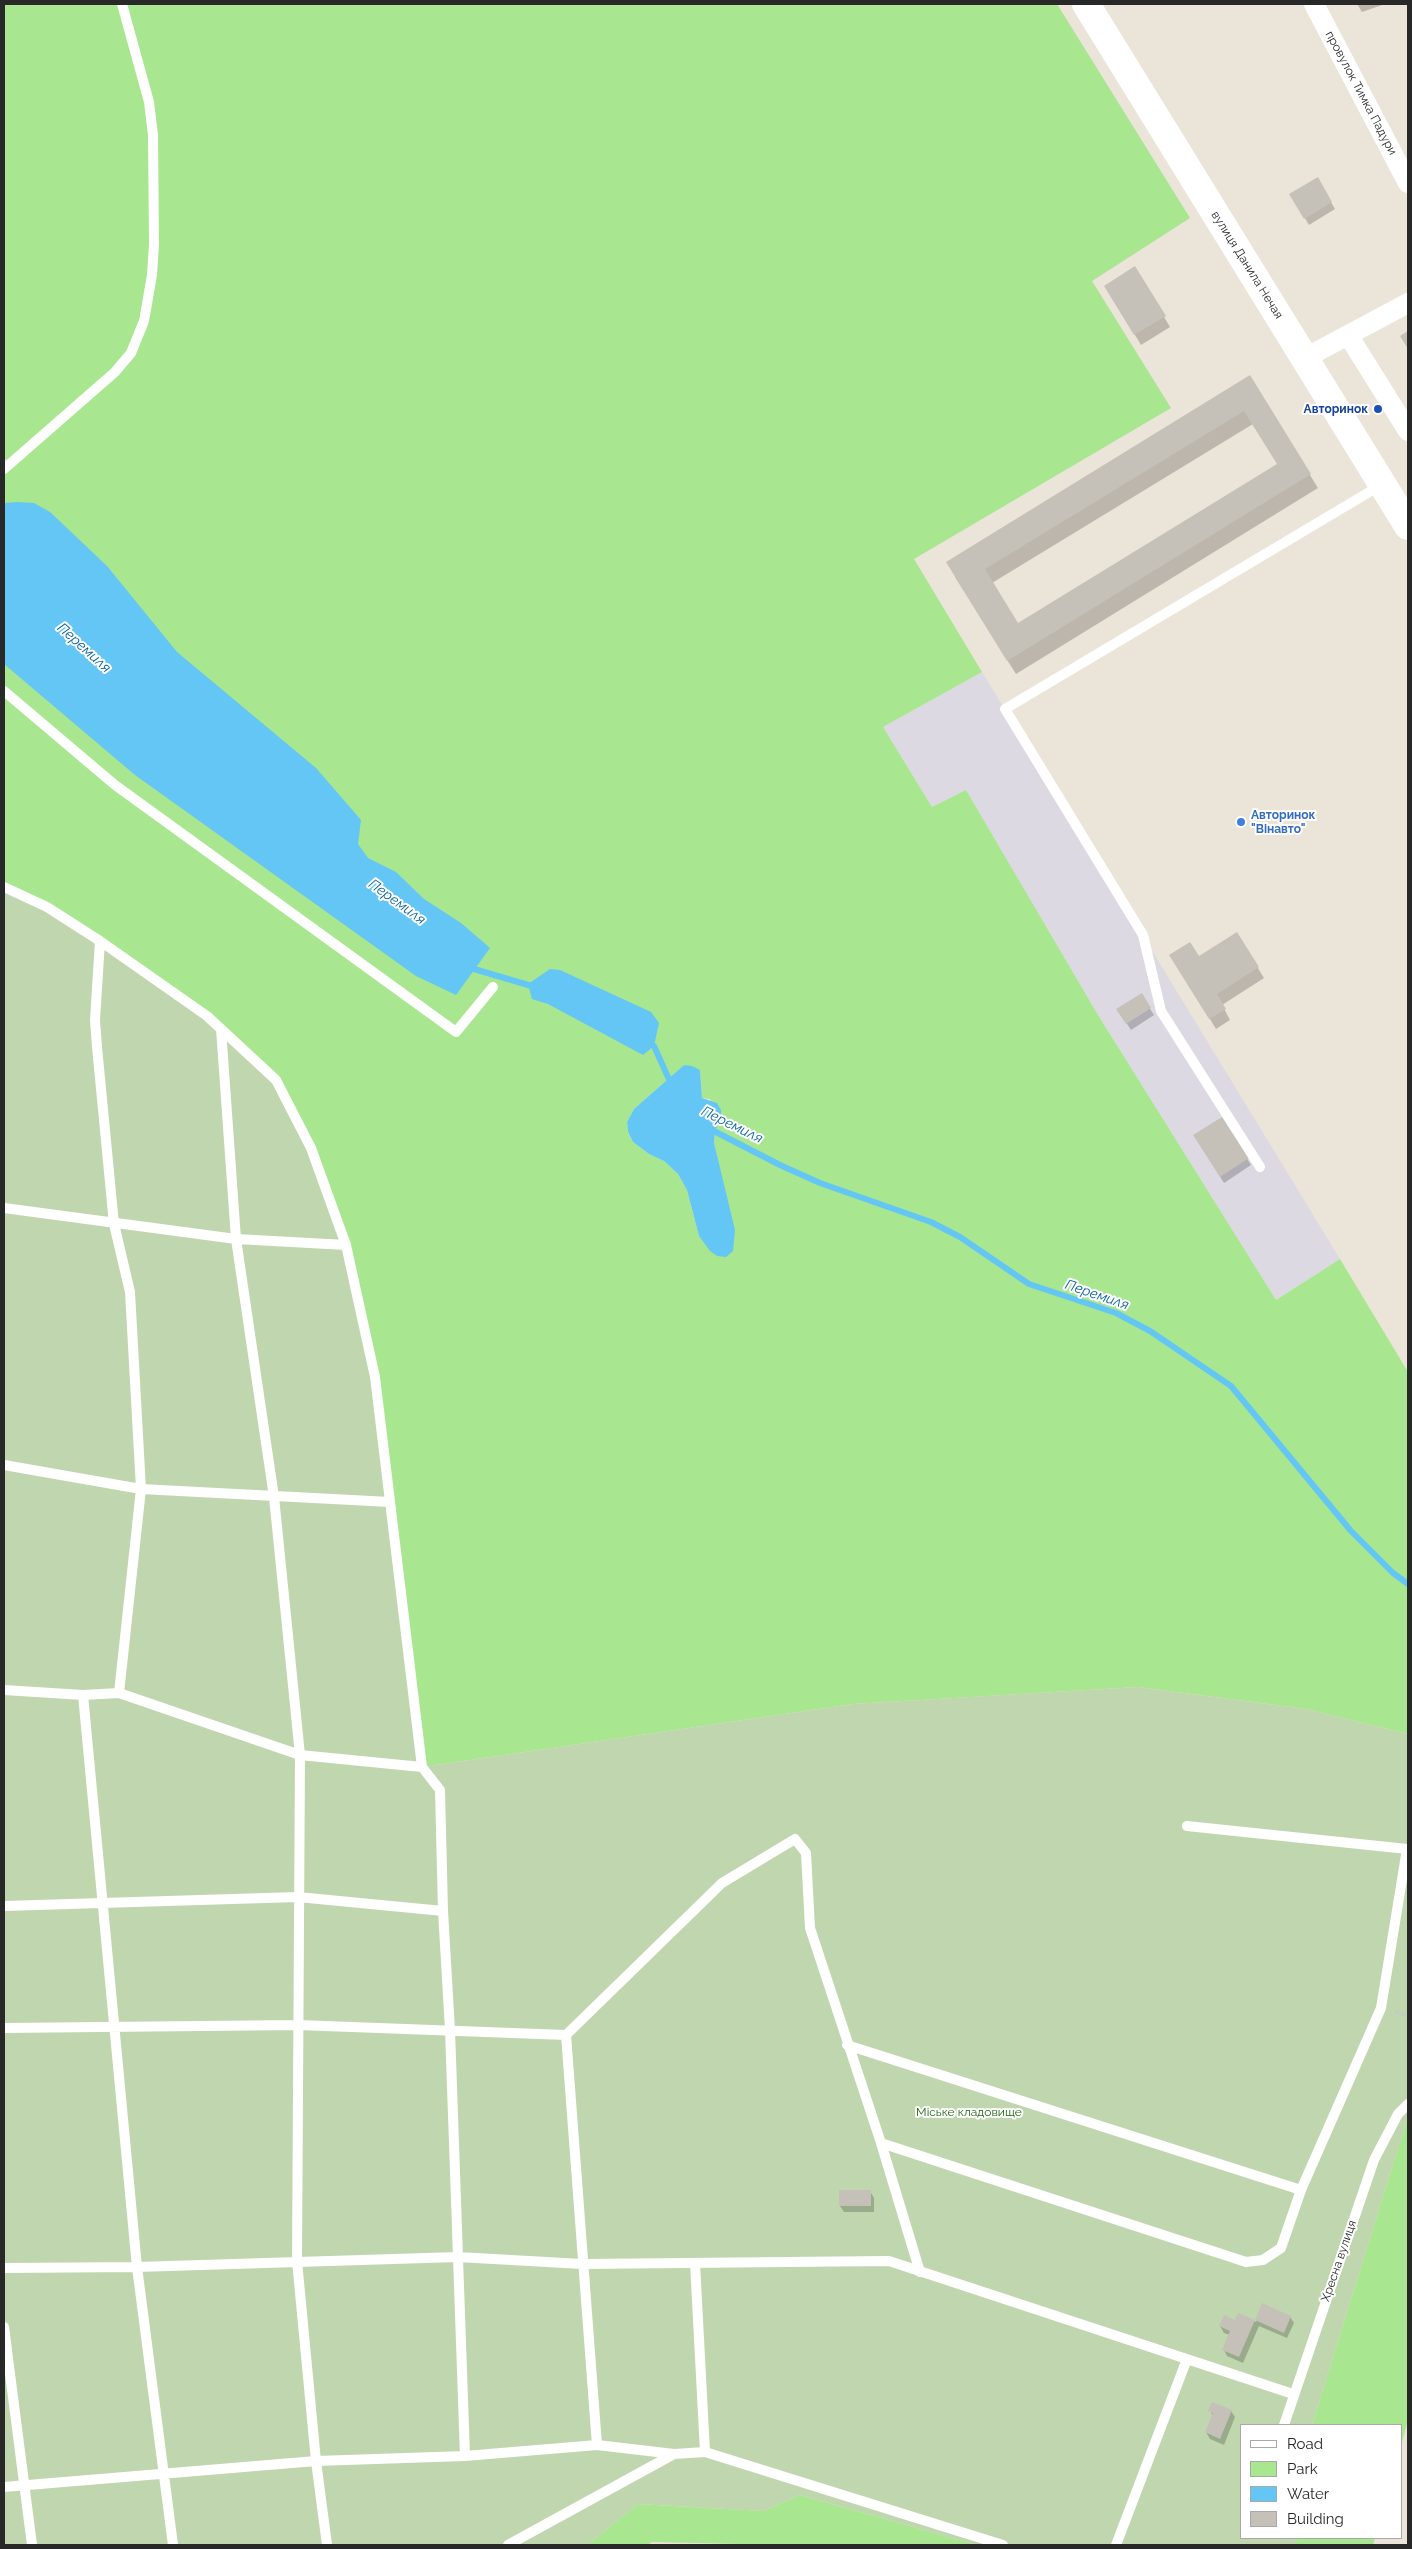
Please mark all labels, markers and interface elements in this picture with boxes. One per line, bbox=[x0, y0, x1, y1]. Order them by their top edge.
street label: провулок Тимка Падури bbox=[1322, 29, 1400, 157]
street label: вулиця Данила Нечая bbox=[1208, 209, 1286, 321]
place label: Авторинок bbox=[1304, 402, 1368, 416]
marker: Авторинок bbox=[1372, 403, 1384, 415]
water label: Перемиля bbox=[54, 620, 114, 676]
place label: Авторинок "Вінавто" bbox=[1251, 808, 1315, 836]
marker: Авторинок "Вінавто" bbox=[1235, 816, 1247, 828]
water label: Перемиля bbox=[365, 876, 429, 928]
water label: Перемиля bbox=[699, 1103, 765, 1147]
water label: Перемиля bbox=[1063, 1276, 1131, 1314]
park label: Міське кладовище bbox=[916, 2105, 1022, 2119]
street label: Хресна вулиця bbox=[1318, 2218, 1360, 2304]
legend bbox=[1240, 2424, 1402, 2539]
text: Road bbox=[1287, 2435, 1323, 2453]
text: Park bbox=[1287, 2460, 1318, 2478]
text: Water bbox=[1287, 2485, 1329, 2503]
text: Building bbox=[1287, 2510, 1344, 2528]

